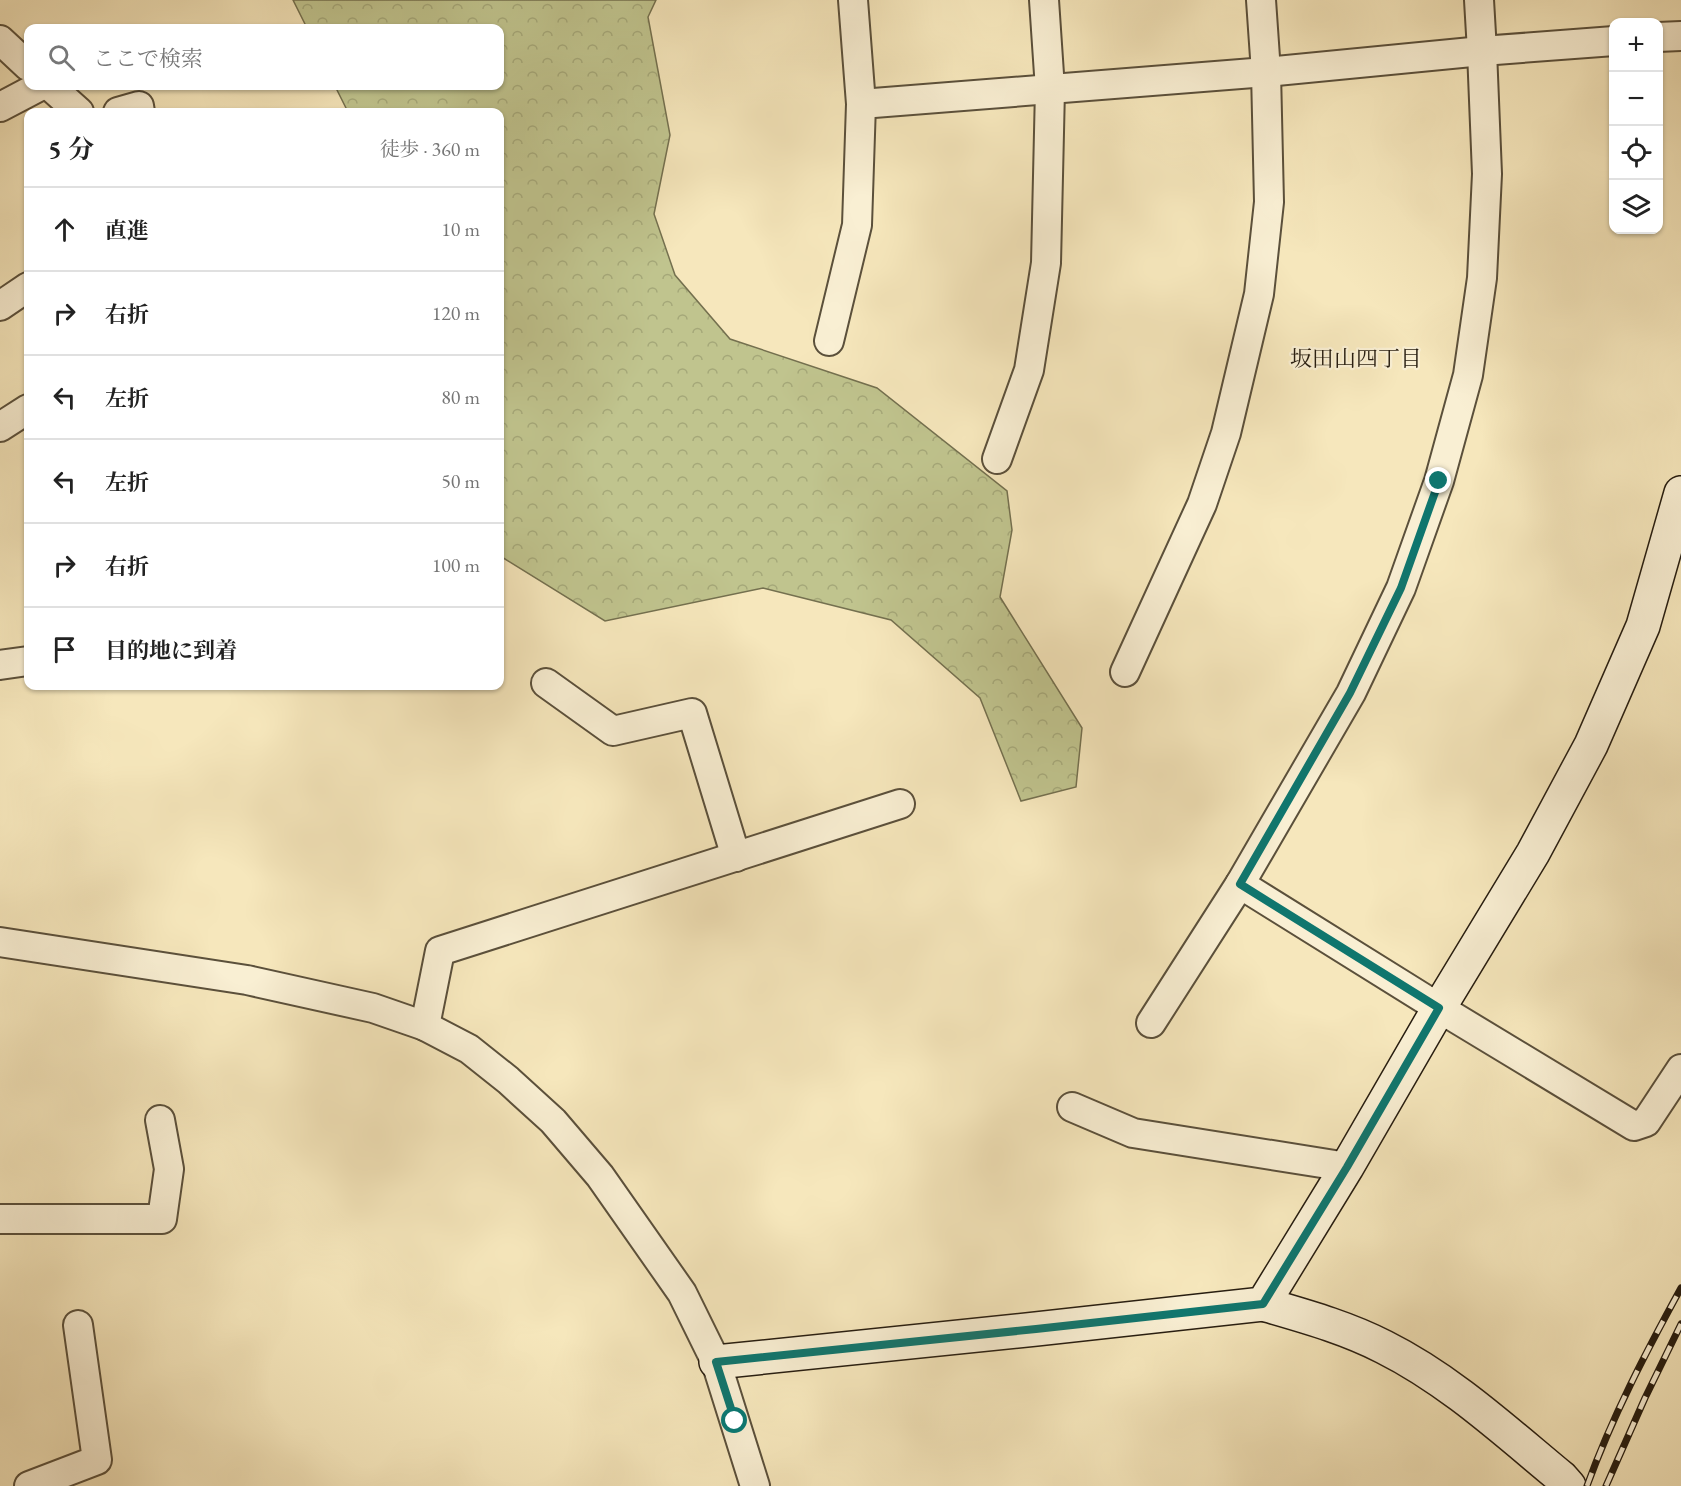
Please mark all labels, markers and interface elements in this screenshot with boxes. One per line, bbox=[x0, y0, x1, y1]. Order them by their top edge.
map controls bbox=[1609, 18, 1663, 234]
button: + bbox=[1609, 18, 1663, 72]
search box bbox=[24, 24, 504, 90]
icon: search bbox=[45, 41, 78, 74]
text: ここで検索 bbox=[93, 44, 203, 73]
button: − bbox=[1609, 72, 1663, 126]
button: locate bbox=[1609, 126, 1663, 180]
text: 5 分 bbox=[48, 132, 94, 166]
text: 徒歩 · 360 m bbox=[380, 136, 480, 162]
button: layers bbox=[1609, 180, 1663, 234]
icon: ahead bbox=[48, 213, 81, 246]
text: 直進 bbox=[105, 216, 149, 245]
text: 10 m bbox=[441, 216, 480, 242]
icon: right bbox=[48, 297, 81, 330]
text: 右折 bbox=[105, 300, 149, 329]
text: 120 m bbox=[432, 300, 480, 326]
district label: 坂田山四丁目 bbox=[1290, 344, 1422, 373]
icon: left bbox=[48, 381, 81, 414]
text: 左折 bbox=[105, 384, 149, 413]
text: 80 m bbox=[441, 384, 480, 410]
icon: left bbox=[48, 465, 81, 498]
route end bbox=[1425, 467, 1451, 493]
text: 左折 bbox=[105, 468, 149, 497]
text: 50 m bbox=[441, 468, 480, 494]
icon: right bbox=[48, 549, 81, 582]
text: 右折 bbox=[105, 552, 149, 581]
text: 100 m bbox=[432, 552, 480, 578]
icon: arrive bbox=[48, 633, 81, 666]
text: 目的地に到着 bbox=[105, 636, 237, 665]
route start bbox=[721, 1407, 747, 1433]

